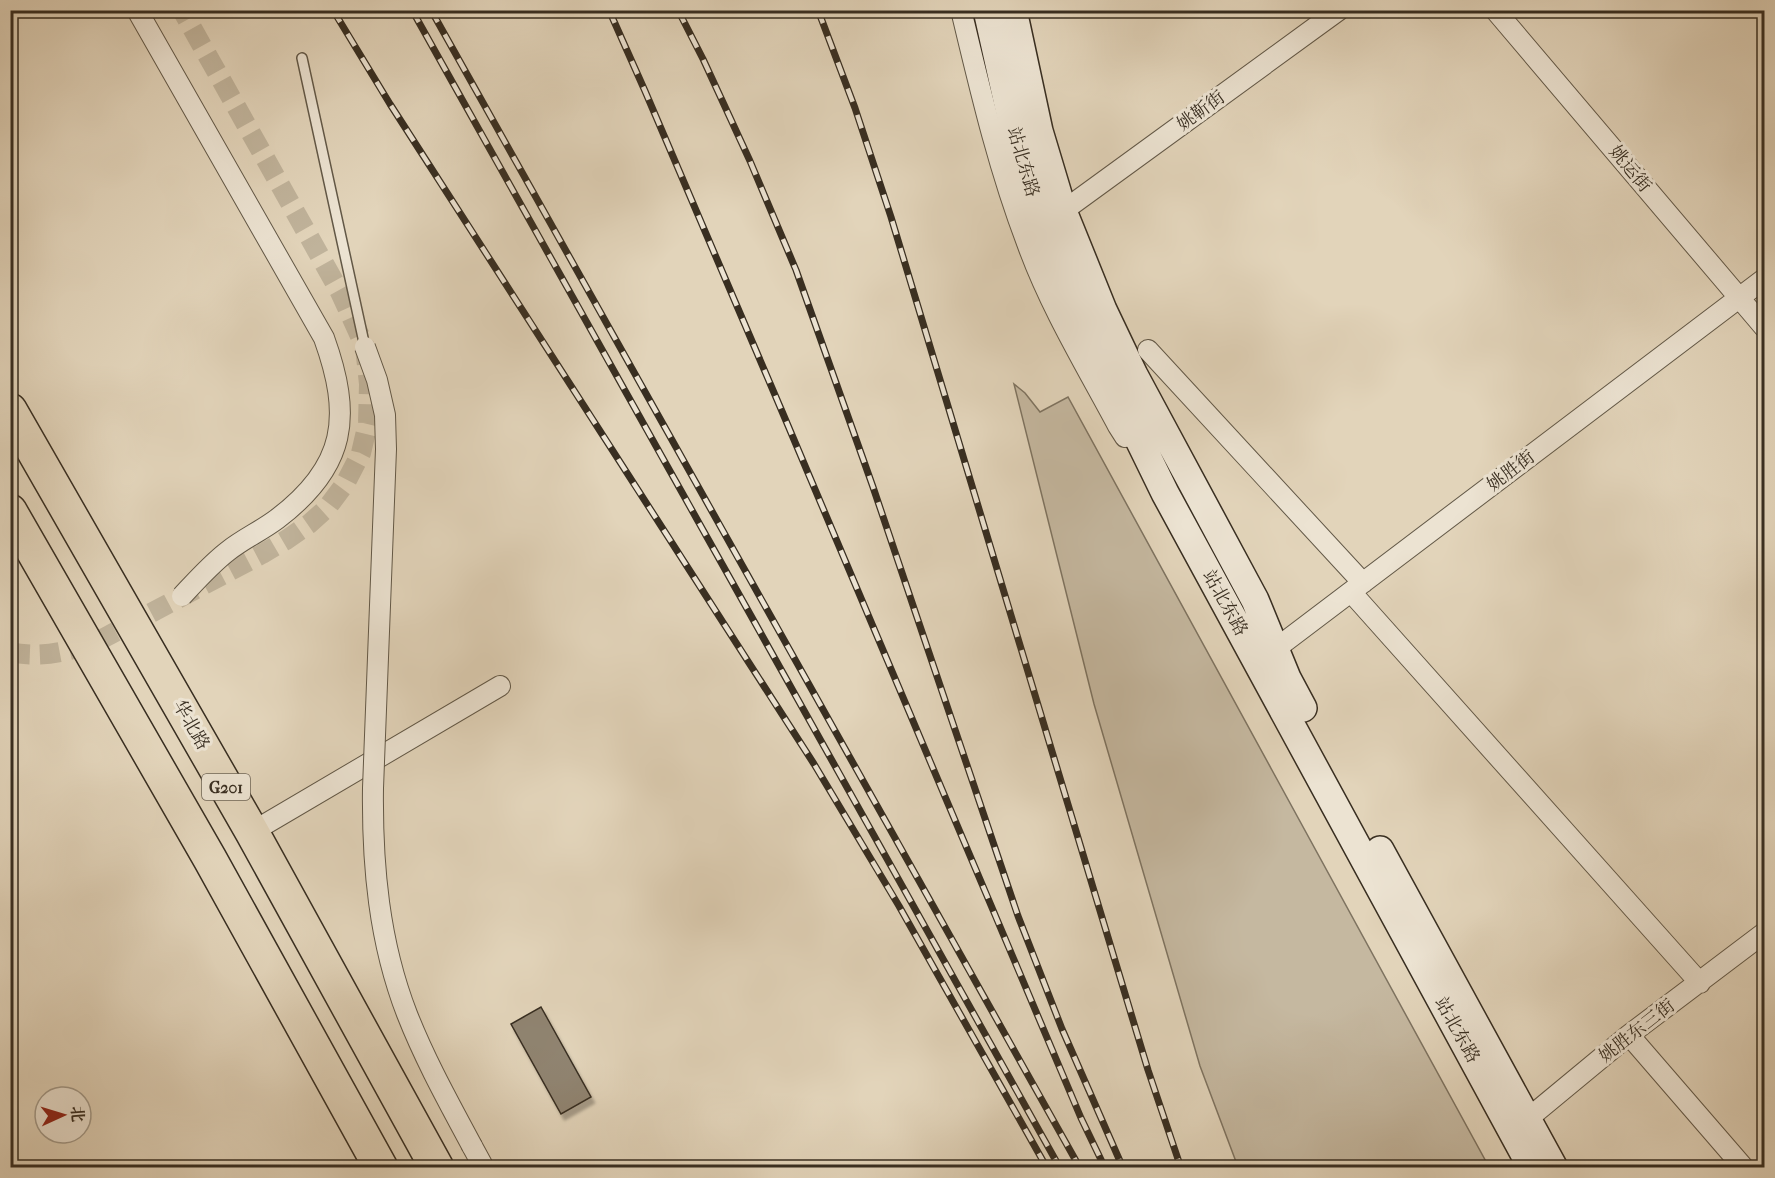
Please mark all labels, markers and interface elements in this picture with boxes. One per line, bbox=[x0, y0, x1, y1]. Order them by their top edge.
street label: 姚靳街 bbox=[1173, 87, 1229, 135]
street label: 站北东路 bbox=[1003, 125, 1043, 199]
street label: 姚运街 bbox=[1605, 142, 1655, 196]
street label: 姚胜街 bbox=[1483, 446, 1539, 496]
street label: 站北东路 bbox=[1198, 566, 1252, 640]
street label: 华北路 bbox=[168, 696, 214, 754]
road number: G201 bbox=[202, 774, 250, 800]
street label: 站北东路 bbox=[1430, 993, 1484, 1067]
street label: 姚胜东三街 bbox=[1595, 995, 1679, 1067]
north arrow bbox=[33, 1085, 93, 1145]
text: 北 bbox=[67, 1105, 88, 1123]

